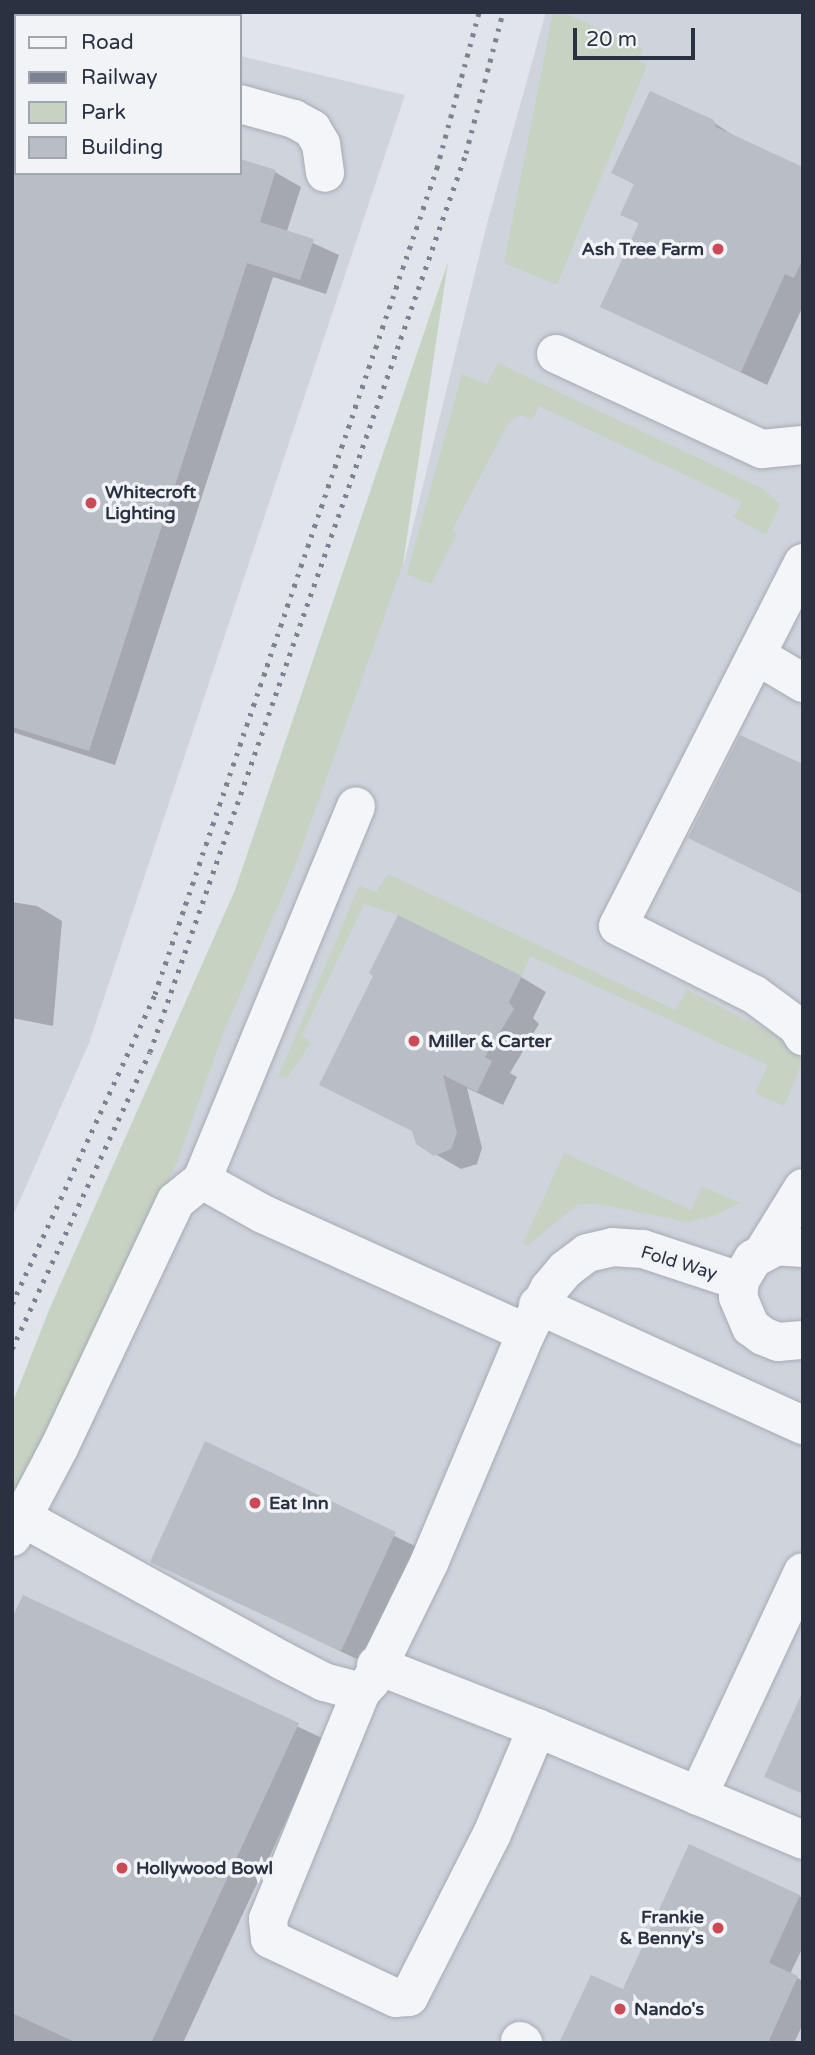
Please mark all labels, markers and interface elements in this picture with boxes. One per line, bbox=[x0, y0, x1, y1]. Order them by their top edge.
legend bbox=[14, 14, 242, 175]
scale bar bbox=[577, 14, 700, 58]
text: 20 m bbox=[586, 27, 637, 52]
text: Road bbox=[81, 30, 134, 55]
text: Railway bbox=[81, 65, 158, 90]
text: Park bbox=[81, 100, 126, 125]
text: Building bbox=[81, 135, 163, 160]
place label: Ash Tree Farm bbox=[582, 238, 704, 260]
marker: Ash Tree Farm bbox=[710, 241, 726, 257]
place label: Whitecroft Lighting bbox=[105, 482, 196, 524]
marker: Whitecroft Lighting bbox=[83, 495, 99, 511]
place label: Miller & Carter bbox=[428, 1030, 552, 1052]
marker: Miller & Carter bbox=[406, 1033, 422, 1049]
street label: Fold Way bbox=[638, 1241, 720, 1285]
place label: Eat Inn bbox=[269, 1492, 329, 1514]
marker: Eat Inn bbox=[247, 1495, 263, 1511]
place label: Hollywood Bowl bbox=[136, 1857, 273, 1879]
marker: Hollywood Bowl bbox=[114, 1860, 130, 1876]
place label: Frankie & Benny's bbox=[620, 1907, 704, 1950]
marker: Frankie & Benny's bbox=[710, 1920, 726, 1936]
place label: Nando's bbox=[634, 1998, 704, 2020]
marker: Nando's bbox=[612, 2001, 628, 2017]

